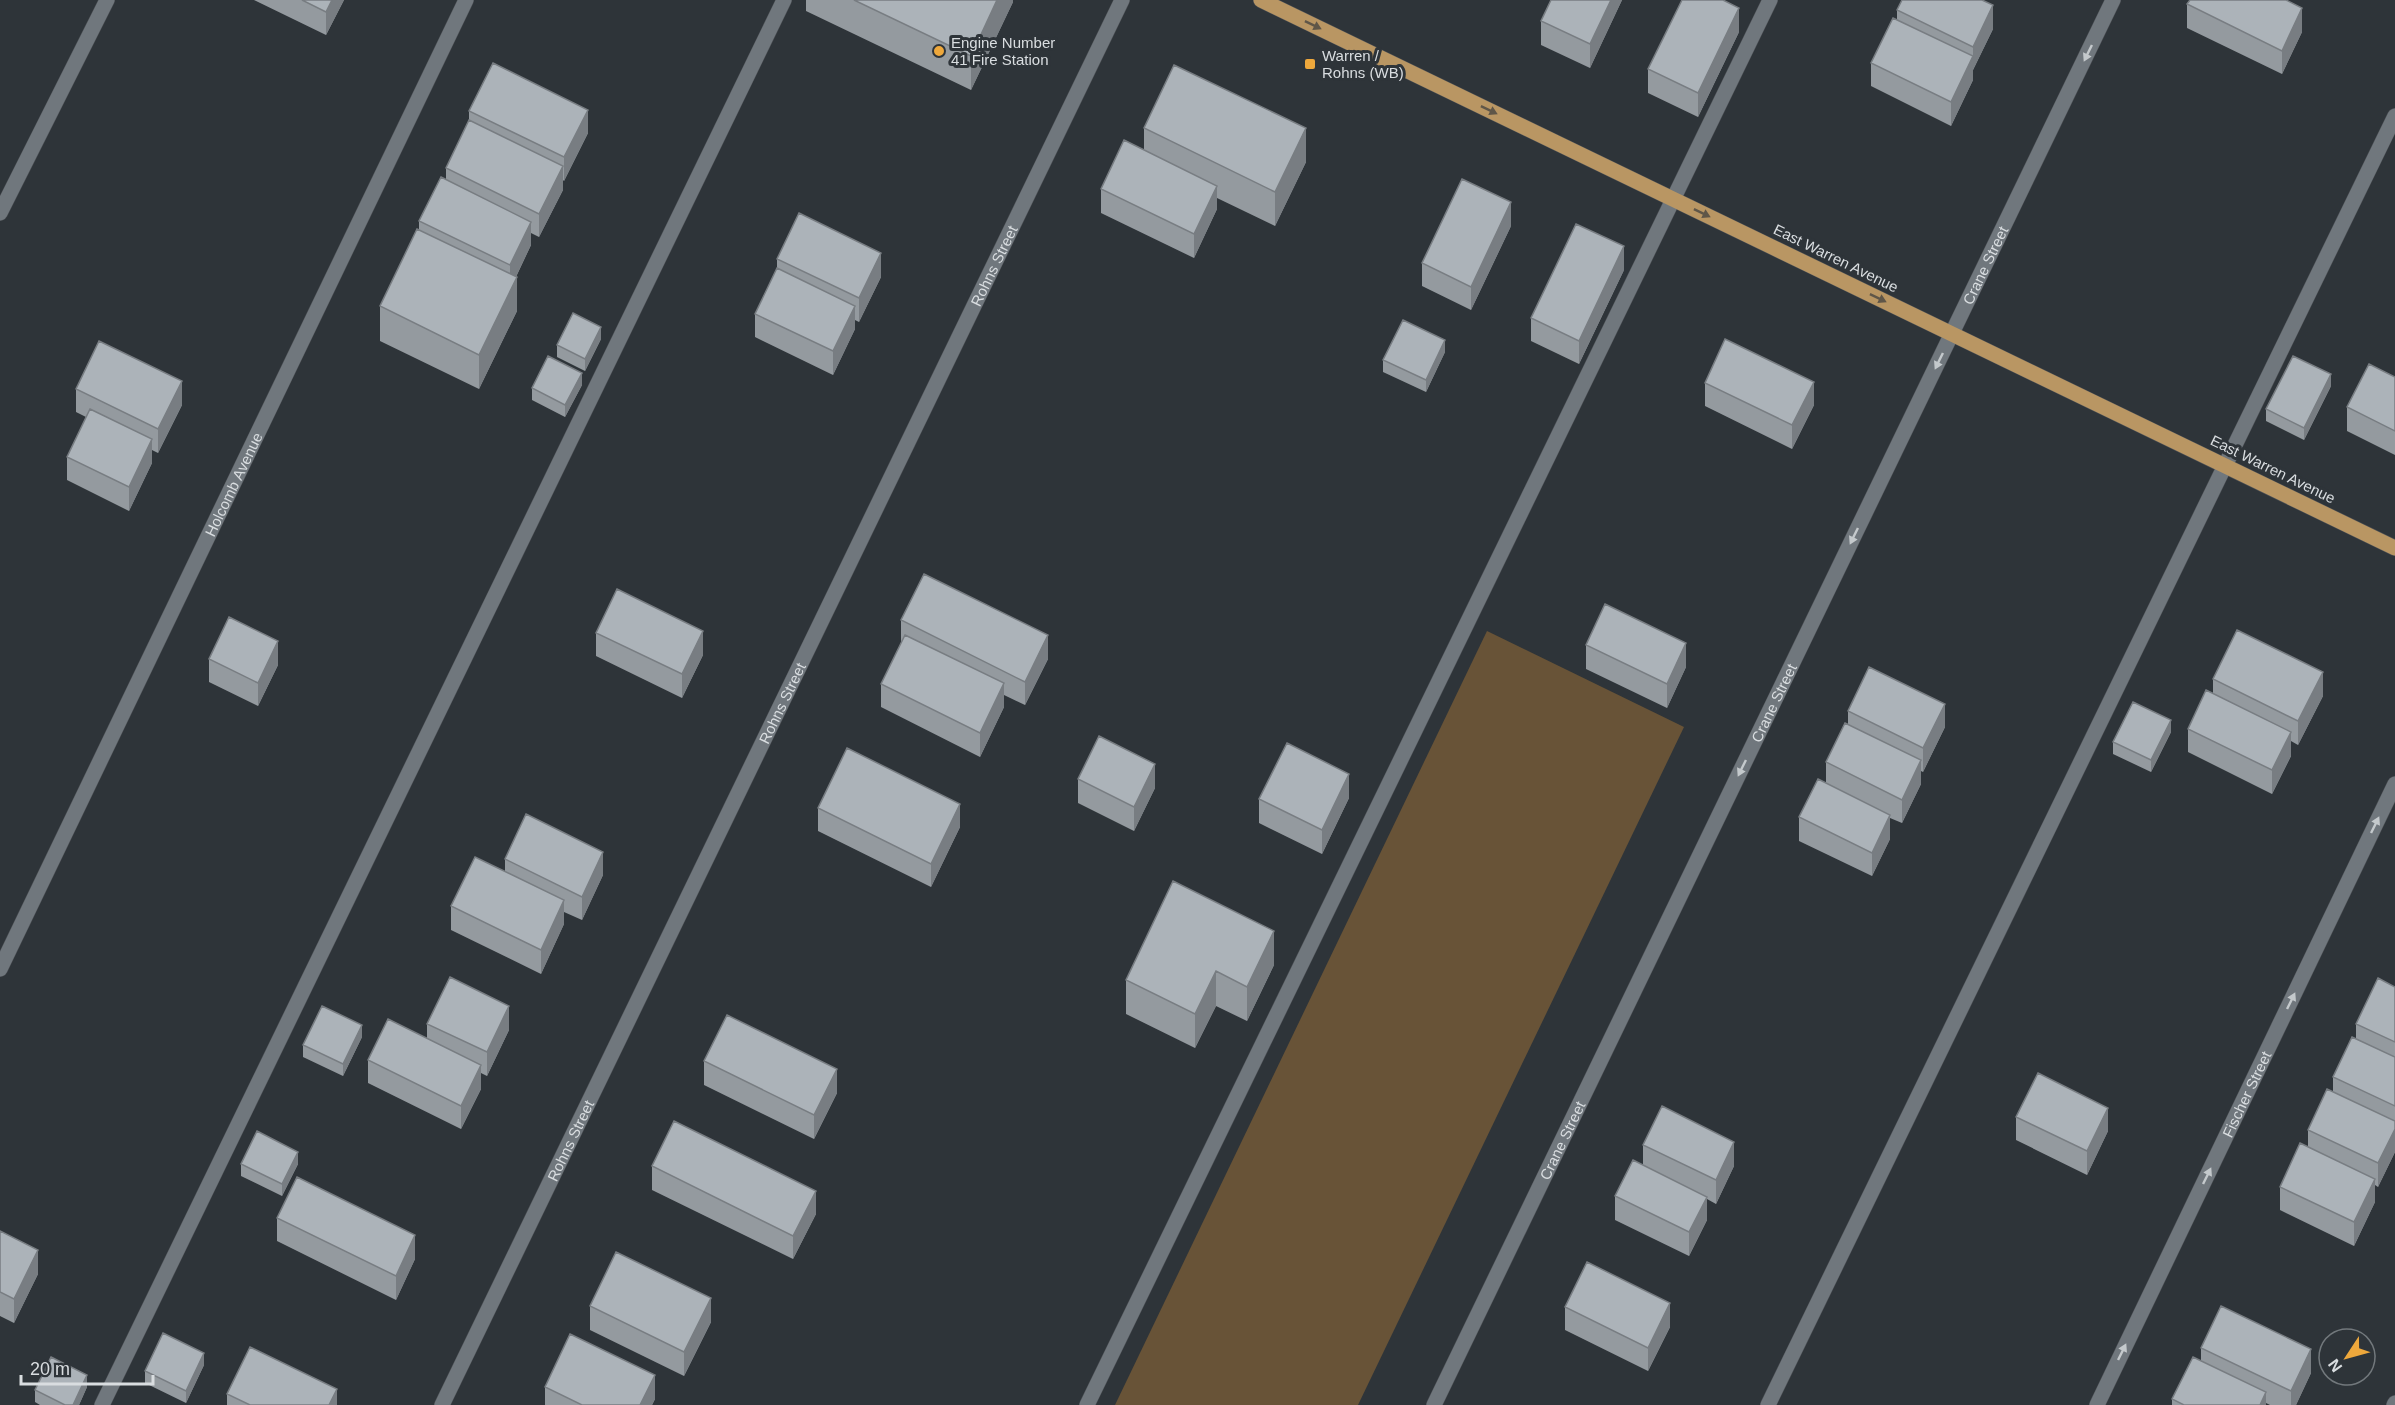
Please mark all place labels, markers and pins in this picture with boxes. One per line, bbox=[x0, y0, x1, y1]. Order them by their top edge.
place label: Engine Number 41 Fire Station bbox=[951, 34, 1055, 68]
marker: Engine Number 41 Fire Station bbox=[932, 44, 946, 58]
place label: Warren / Rohns (WB) bbox=[1322, 47, 1404, 81]
marker: Warren / Rohns (WB) bbox=[1303, 57, 1317, 71]

